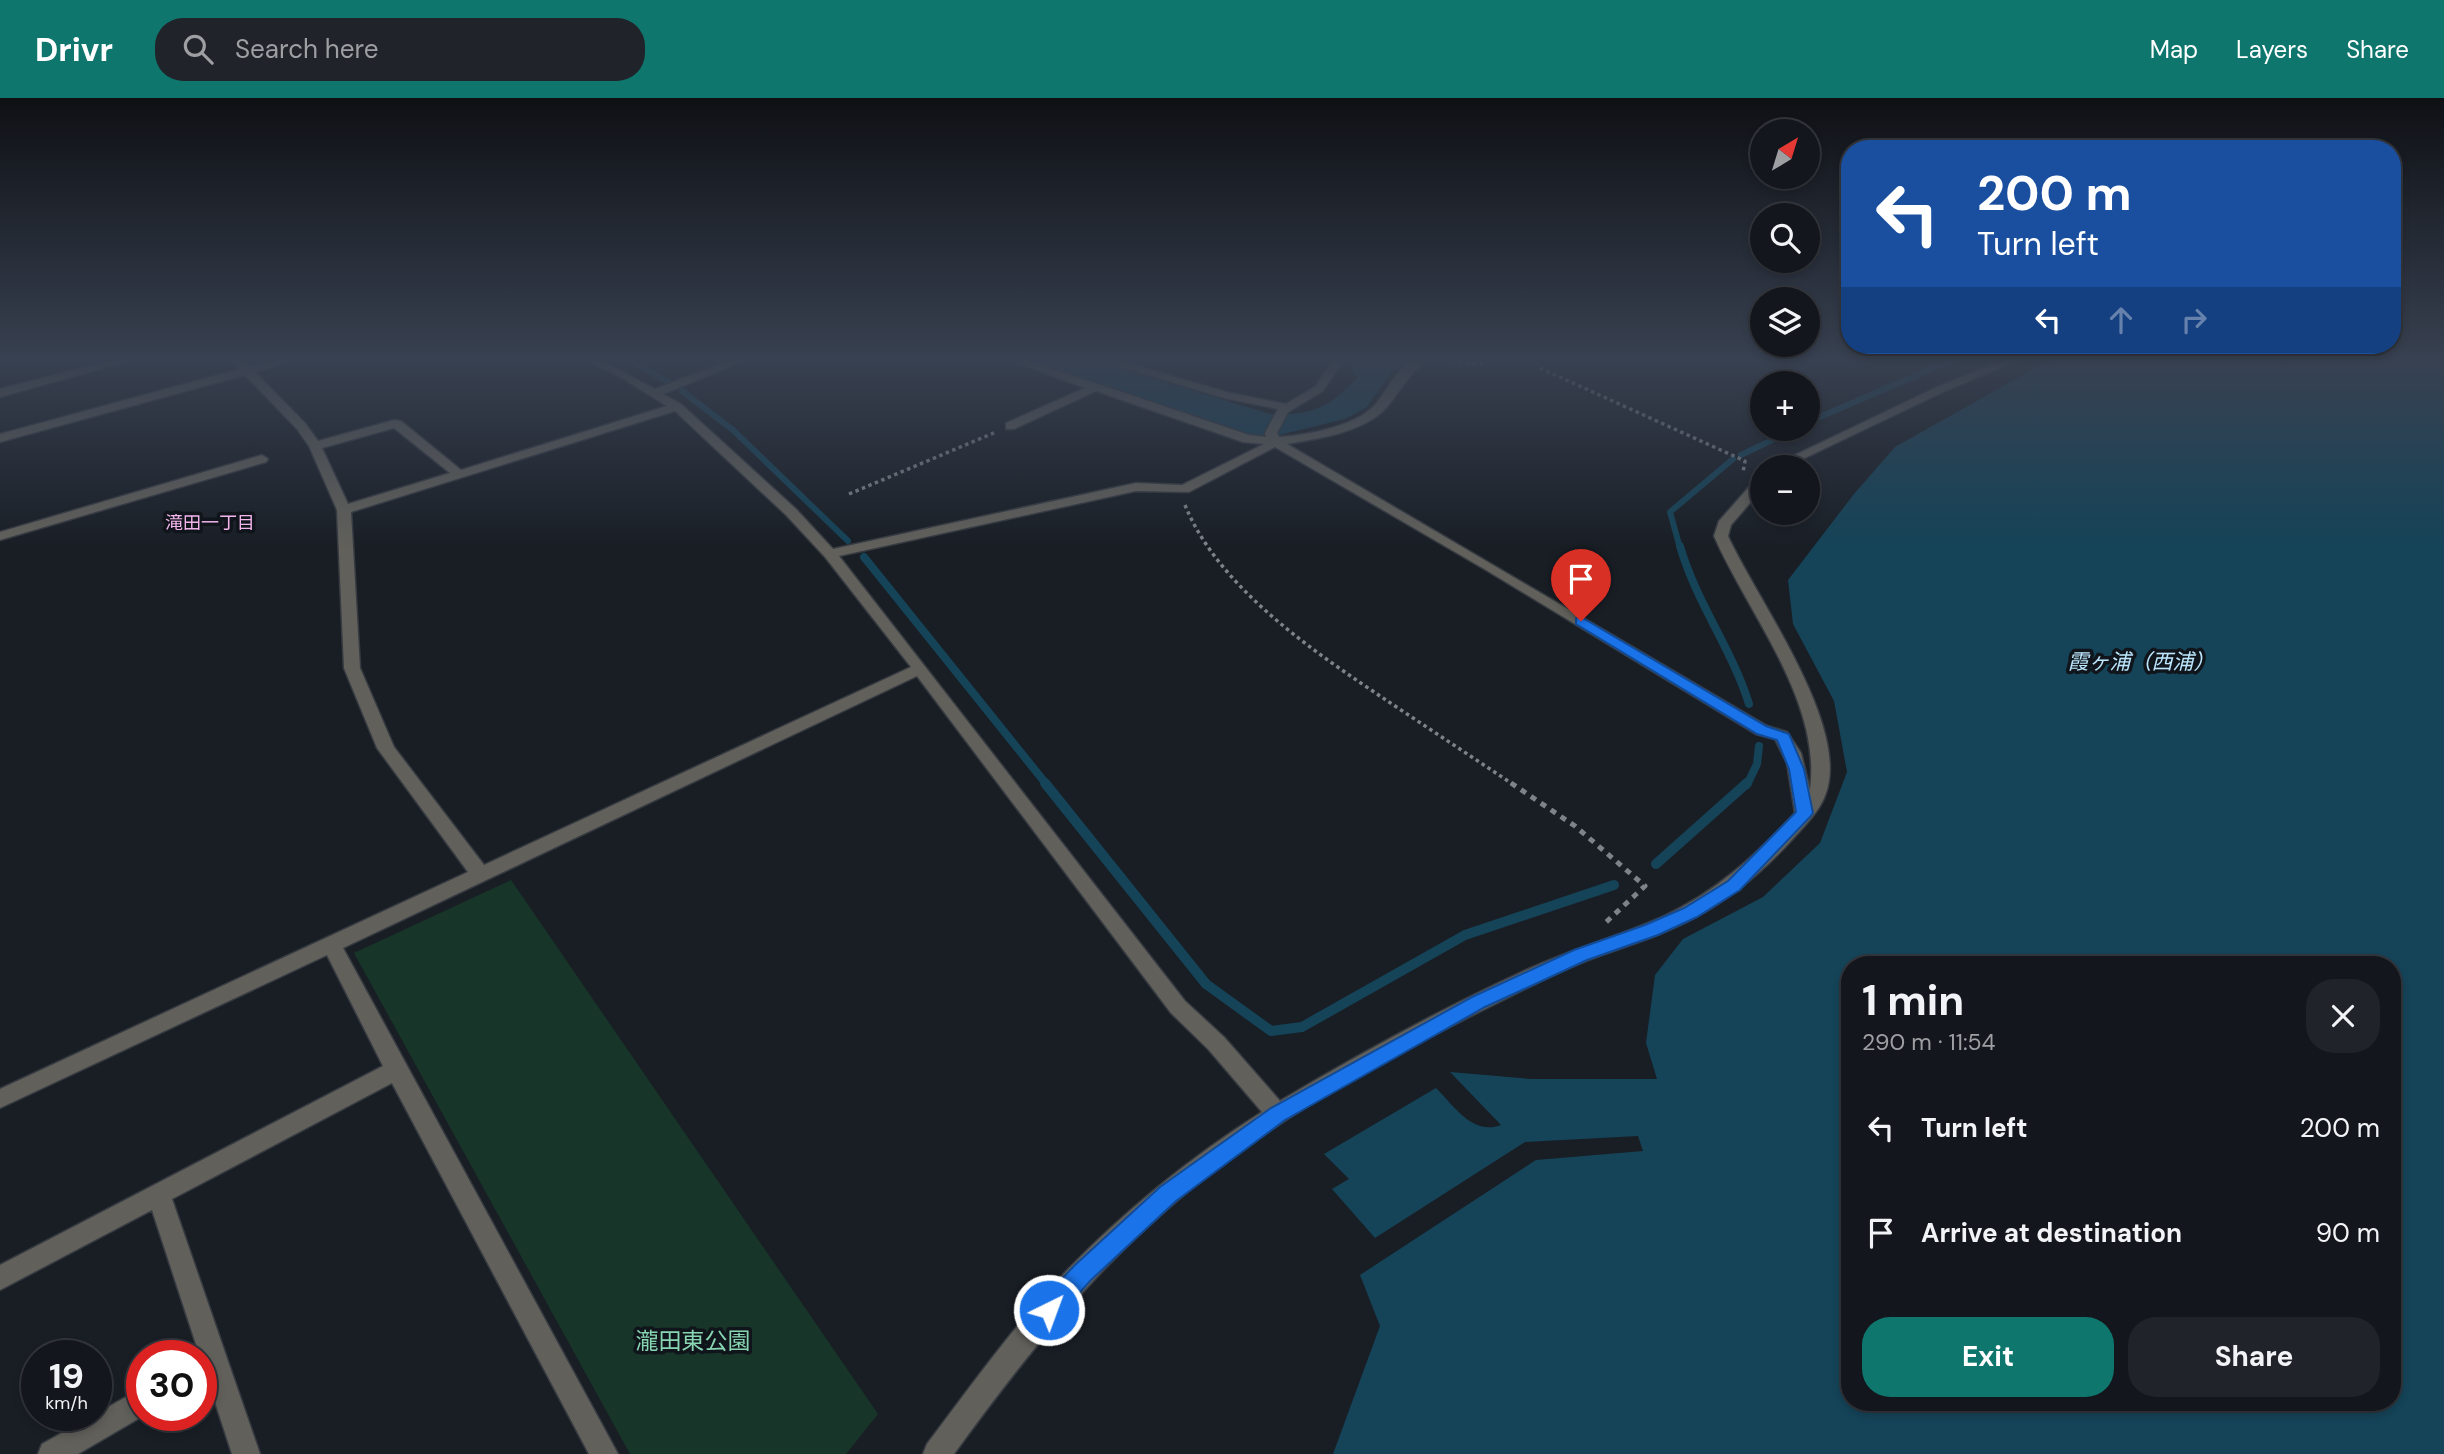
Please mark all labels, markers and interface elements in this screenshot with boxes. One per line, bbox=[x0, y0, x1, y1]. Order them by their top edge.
search box bbox=[155, 18, 645, 81]
text: Drivr bbox=[35, 28, 113, 71]
icon: search bbox=[179, 30, 217, 68]
text: Search here bbox=[235, 32, 378, 66]
text: Map bbox=[2150, 34, 2198, 65]
text: Layers bbox=[2236, 34, 2308, 65]
text: Share bbox=[2346, 34, 2409, 65]
north arrow bbox=[1750, 119, 1820, 189]
map controls bbox=[1750, 119, 1820, 525]
text: 200 m bbox=[1977, 161, 2132, 225]
icon: left bbox=[1862, 168, 1953, 259]
button: search bbox=[1750, 203, 1820, 273]
text: Turn left bbox=[1977, 223, 2099, 265]
button: layers bbox=[1750, 287, 1820, 357]
icon: left bbox=[2029, 301, 2067, 339]
icon: ahead bbox=[2102, 301, 2140, 339]
icon: right bbox=[2175, 301, 2213, 339]
button: + bbox=[1750, 371, 1820, 441]
button: − bbox=[1750, 455, 1820, 525]
district label: 滝田一丁目 bbox=[165, 511, 255, 535]
pin bbox=[1551, 549, 1611, 621]
icon: arrive bbox=[1562, 560, 1600, 598]
water label: 霞ヶ浦（西浦） bbox=[2068, 648, 2215, 676]
text: 1 min bbox=[1862, 973, 1964, 1028]
button: close bbox=[2306, 979, 2380, 1053]
text: 290 m · 11:54 bbox=[1862, 1027, 1996, 1057]
icon: left bbox=[1862, 1109, 1900, 1147]
text: Turn left bbox=[1921, 1111, 2028, 1145]
text: 200 m bbox=[2300, 1111, 2380, 1145]
icon: arrive bbox=[1862, 1214, 1900, 1252]
text: Arrive at destination bbox=[1921, 1216, 2182, 1250]
text: 90 m bbox=[2316, 1216, 2380, 1250]
position arrow bbox=[1012, 1273, 1086, 1347]
button: Exit bbox=[1862, 1317, 2114, 1397]
button: Share bbox=[2128, 1317, 2380, 1397]
park label: 瀧田東公園 bbox=[636, 1326, 751, 1356]
speed limit sign: 30 bbox=[126, 1340, 217, 1431]
text: 19 bbox=[49, 1353, 84, 1399]
text: km/h bbox=[45, 1391, 88, 1415]

